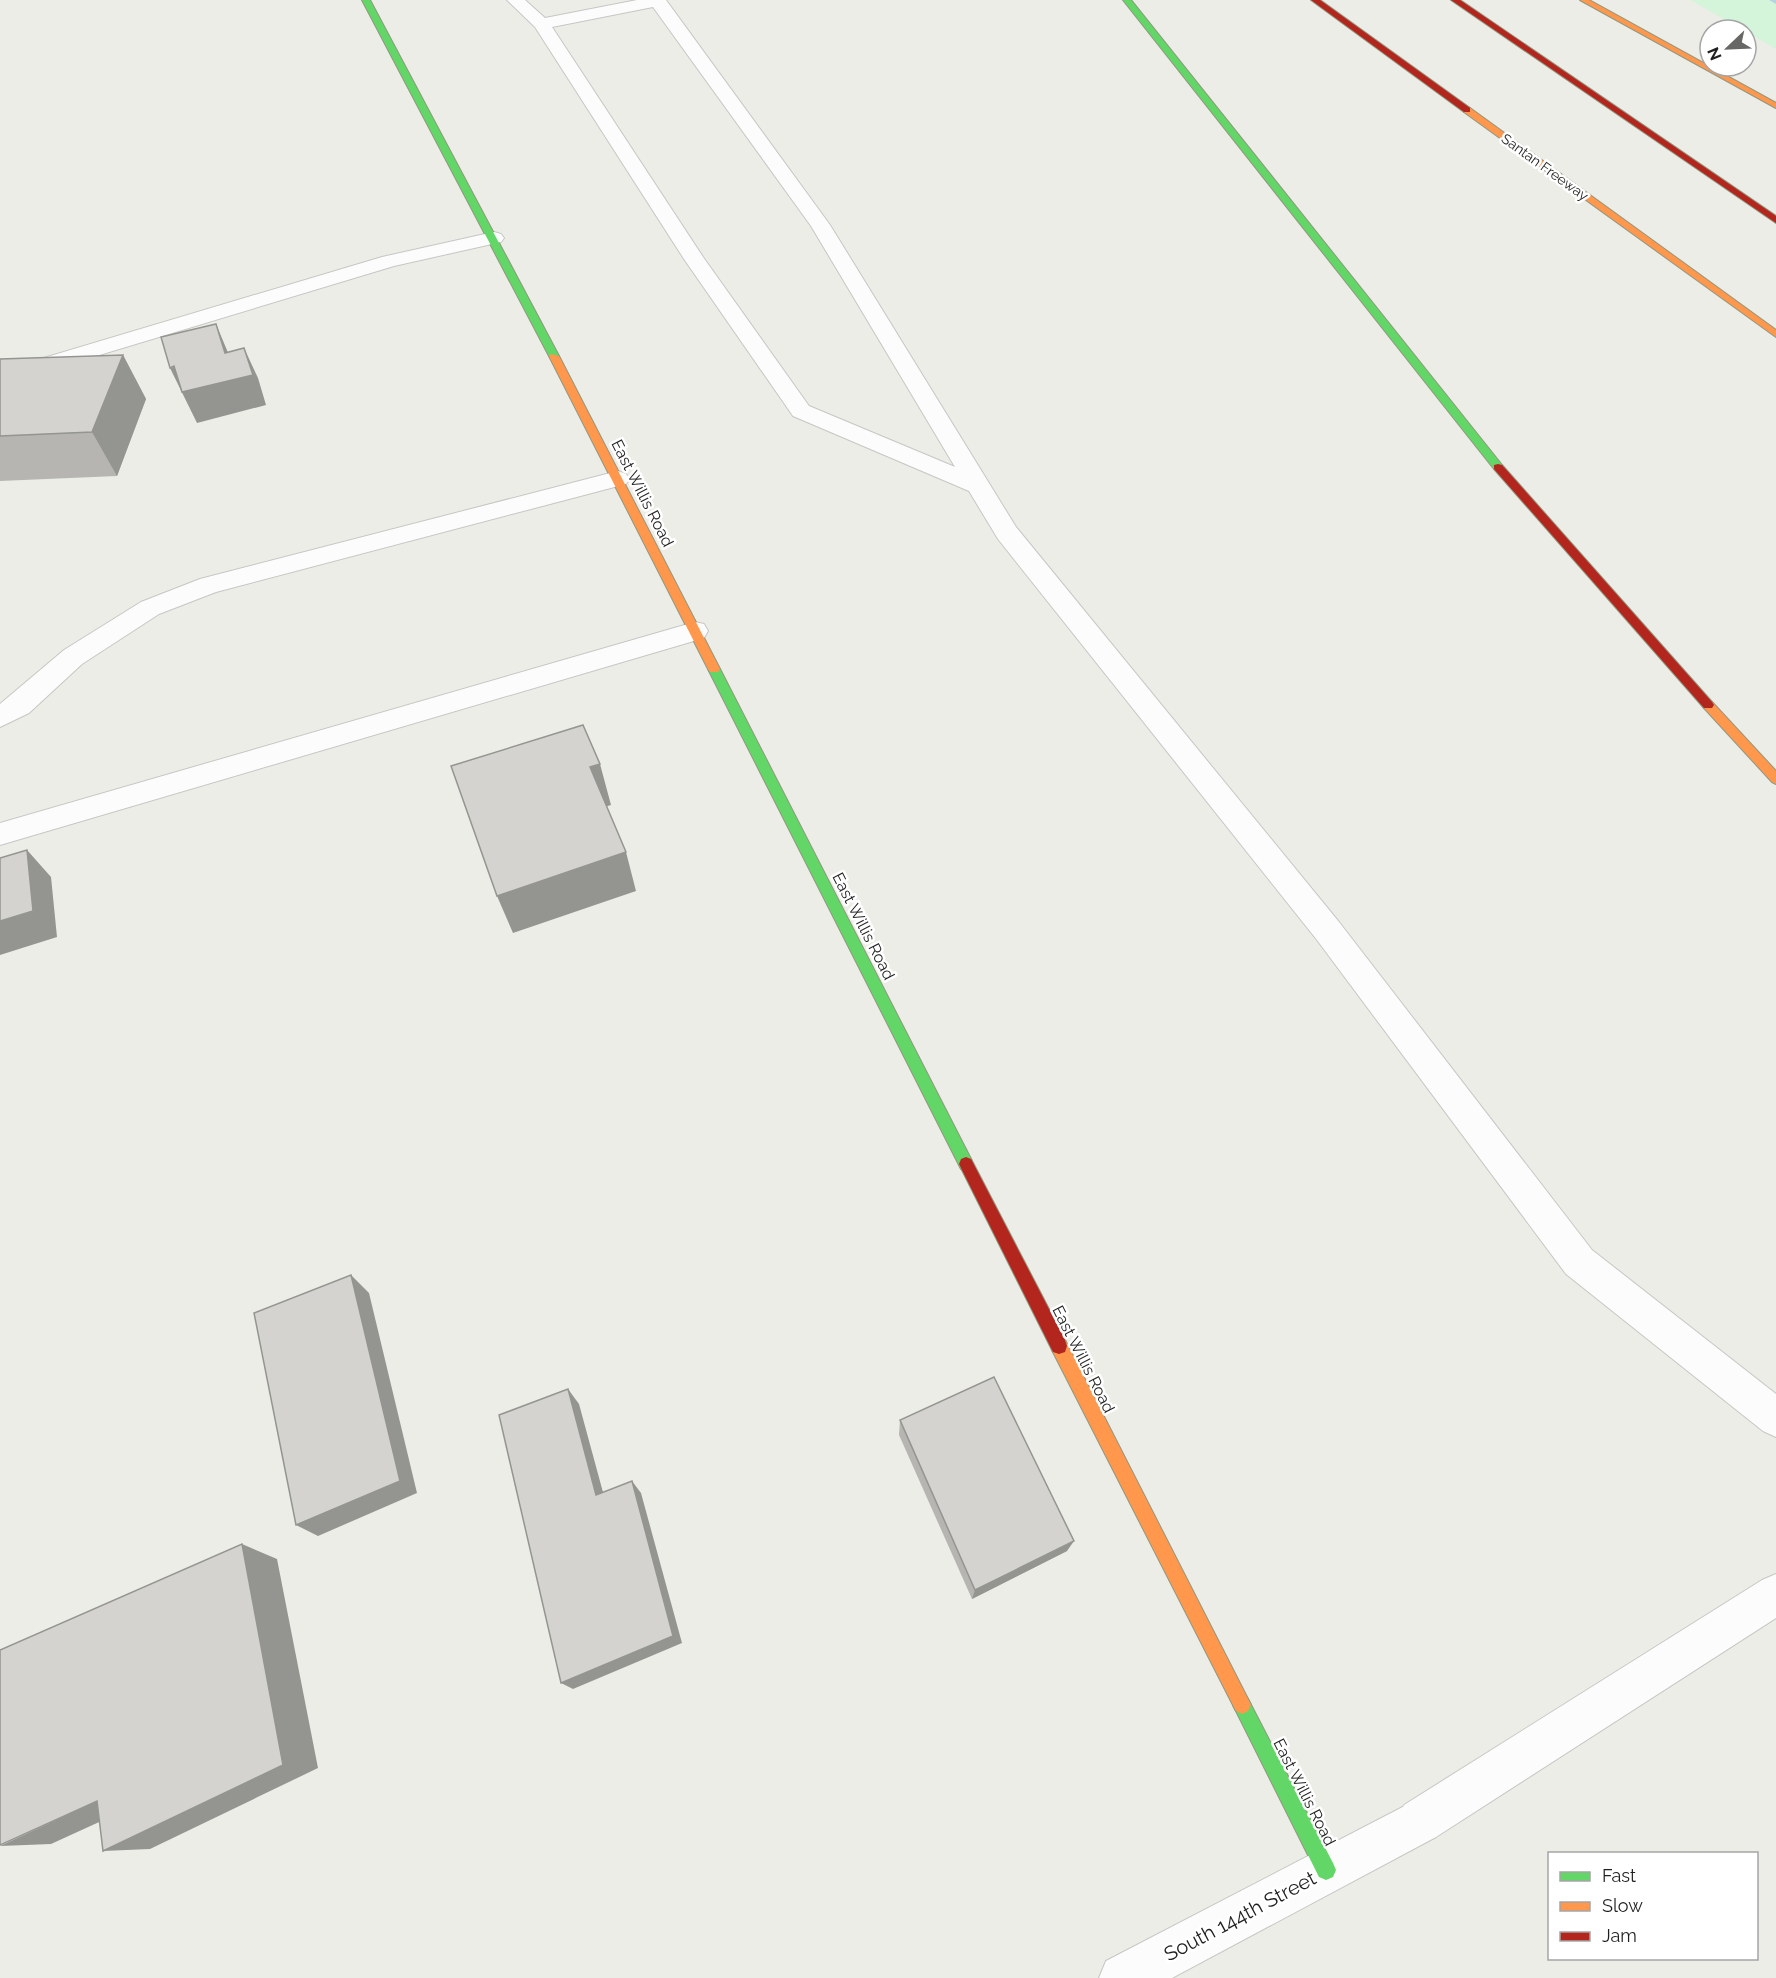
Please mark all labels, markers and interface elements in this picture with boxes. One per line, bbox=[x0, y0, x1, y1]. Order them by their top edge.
north arrow bbox=[1698, 18, 1758, 78]
text: N bbox=[1704, 44, 1726, 63]
street label: Santan Freeway bbox=[1499, 130, 1592, 204]
street label: East Willis Road bbox=[607, 437, 678, 550]
street label: East Willis Road bbox=[828, 870, 899, 983]
street label: East Willis Road bbox=[1048, 1303, 1119, 1416]
street label: East Willis Road bbox=[1269, 1736, 1340, 1849]
legend bbox=[1548, 1852, 1758, 1960]
text: Fast bbox=[1602, 1865, 1636, 1886]
street label: South 144th Street bbox=[1160, 1866, 1320, 1966]
text: Slow bbox=[1602, 1895, 1643, 1916]
text: Jam bbox=[1602, 1925, 1637, 1946]

